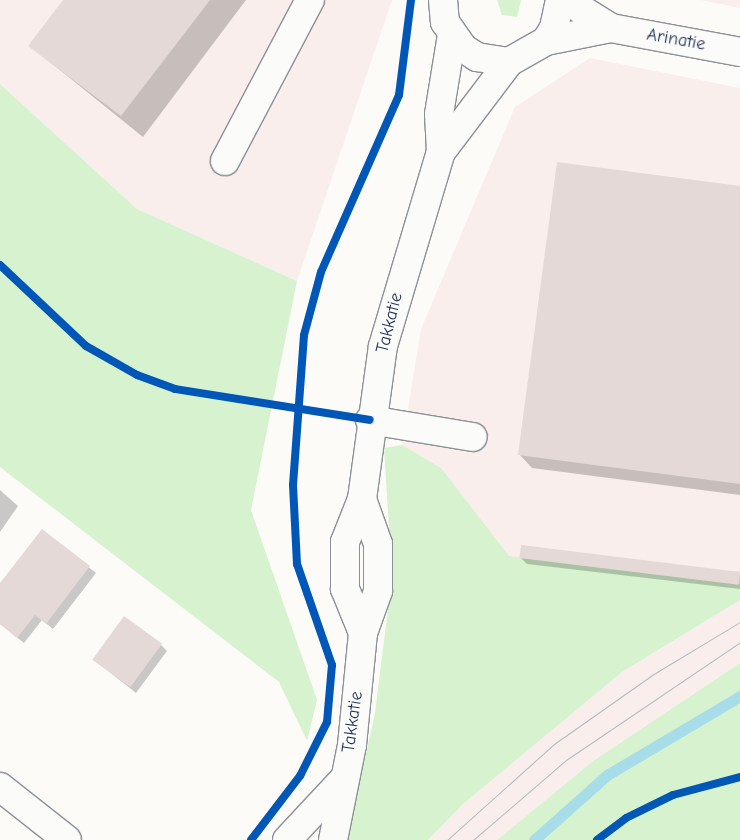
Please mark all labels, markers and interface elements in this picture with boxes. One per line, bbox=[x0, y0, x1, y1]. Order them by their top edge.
street label: Arinatie bbox=[645, 24, 707, 56]
street label: Takkatie bbox=[372, 291, 408, 355]
street label: Takkatie bbox=[338, 690, 368, 754]

